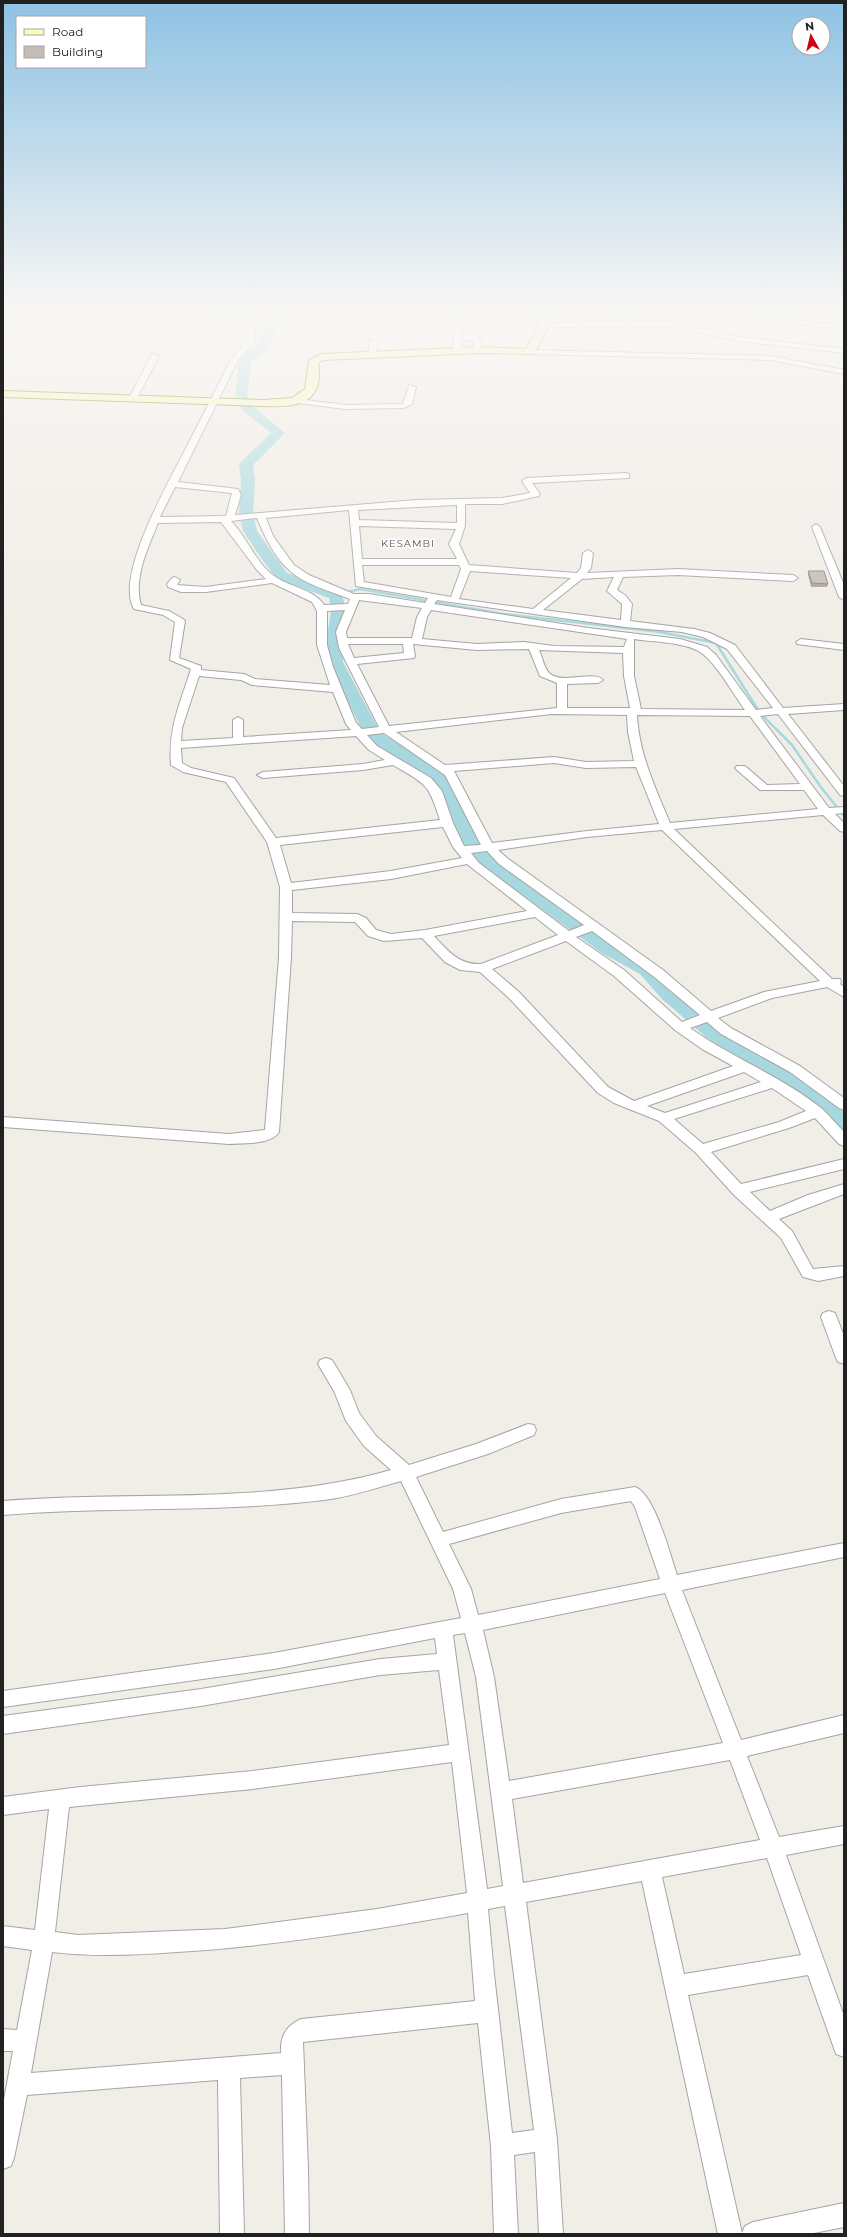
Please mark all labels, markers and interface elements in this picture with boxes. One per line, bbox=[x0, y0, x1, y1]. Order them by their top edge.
legend bbox=[16, 16, 146, 68]
north arrow bbox=[791, 16, 831, 56]
text: N bbox=[804, 19, 815, 34]
text: Road bbox=[52, 24, 83, 39]
text: Building bbox=[52, 44, 103, 59]
district label: KESAMBI bbox=[381, 537, 435, 550]

